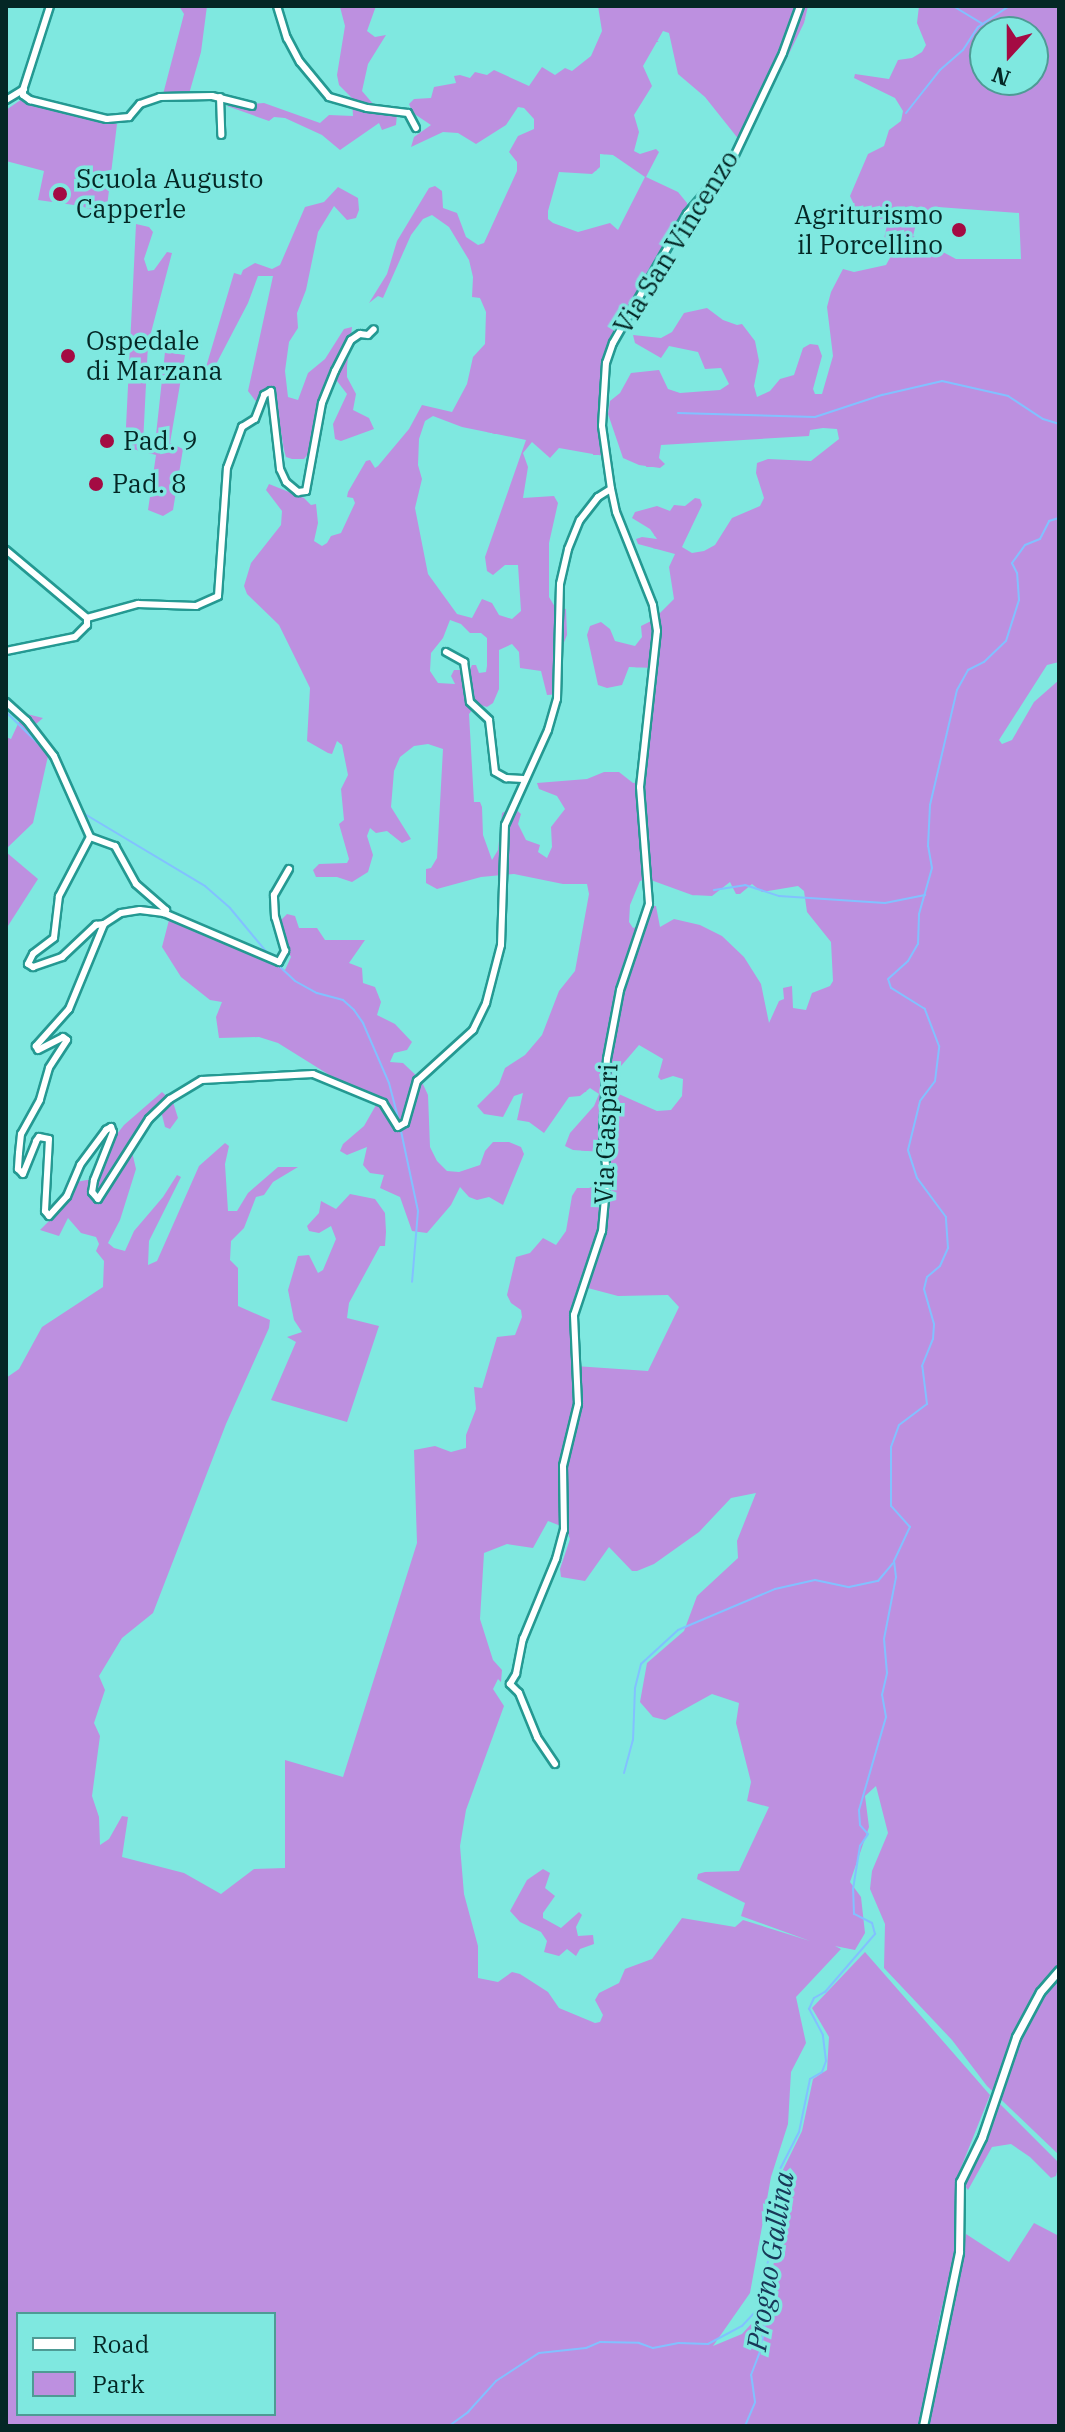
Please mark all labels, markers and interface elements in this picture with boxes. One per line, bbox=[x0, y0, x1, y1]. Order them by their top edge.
north arrow bbox=[969, 16, 1049, 96]
text: N bbox=[988, 60, 1014, 94]
street label: Via San Vincenzo bbox=[607, 145, 745, 339]
place label: Scuola Augusto Capperle bbox=[76, 163, 263, 224]
marker: Scuola Augusto Capperle bbox=[51, 185, 69, 203]
place label: Agriturismo il Porcellino bbox=[794, 199, 943, 260]
marker: Agriturismo il Porcellino bbox=[950, 221, 968, 239]
place label: Ospedale di Marzana bbox=[86, 325, 223, 386]
marker: Ospedale di Marzana bbox=[57, 345, 79, 367]
place label: Pad. 9 bbox=[123, 425, 198, 457]
marker: Pad. 9 bbox=[98, 432, 116, 450]
place label: Pad. 8 bbox=[112, 468, 187, 500]
marker: Pad. 8 bbox=[87, 475, 105, 493]
street label: Via Gaspari bbox=[588, 1063, 624, 1205]
water label: Progno Gallina bbox=[739, 2169, 801, 2353]
legend bbox=[16, 2312, 276, 2416]
text: Road bbox=[92, 2328, 149, 2360]
text: Park bbox=[92, 2368, 144, 2400]

